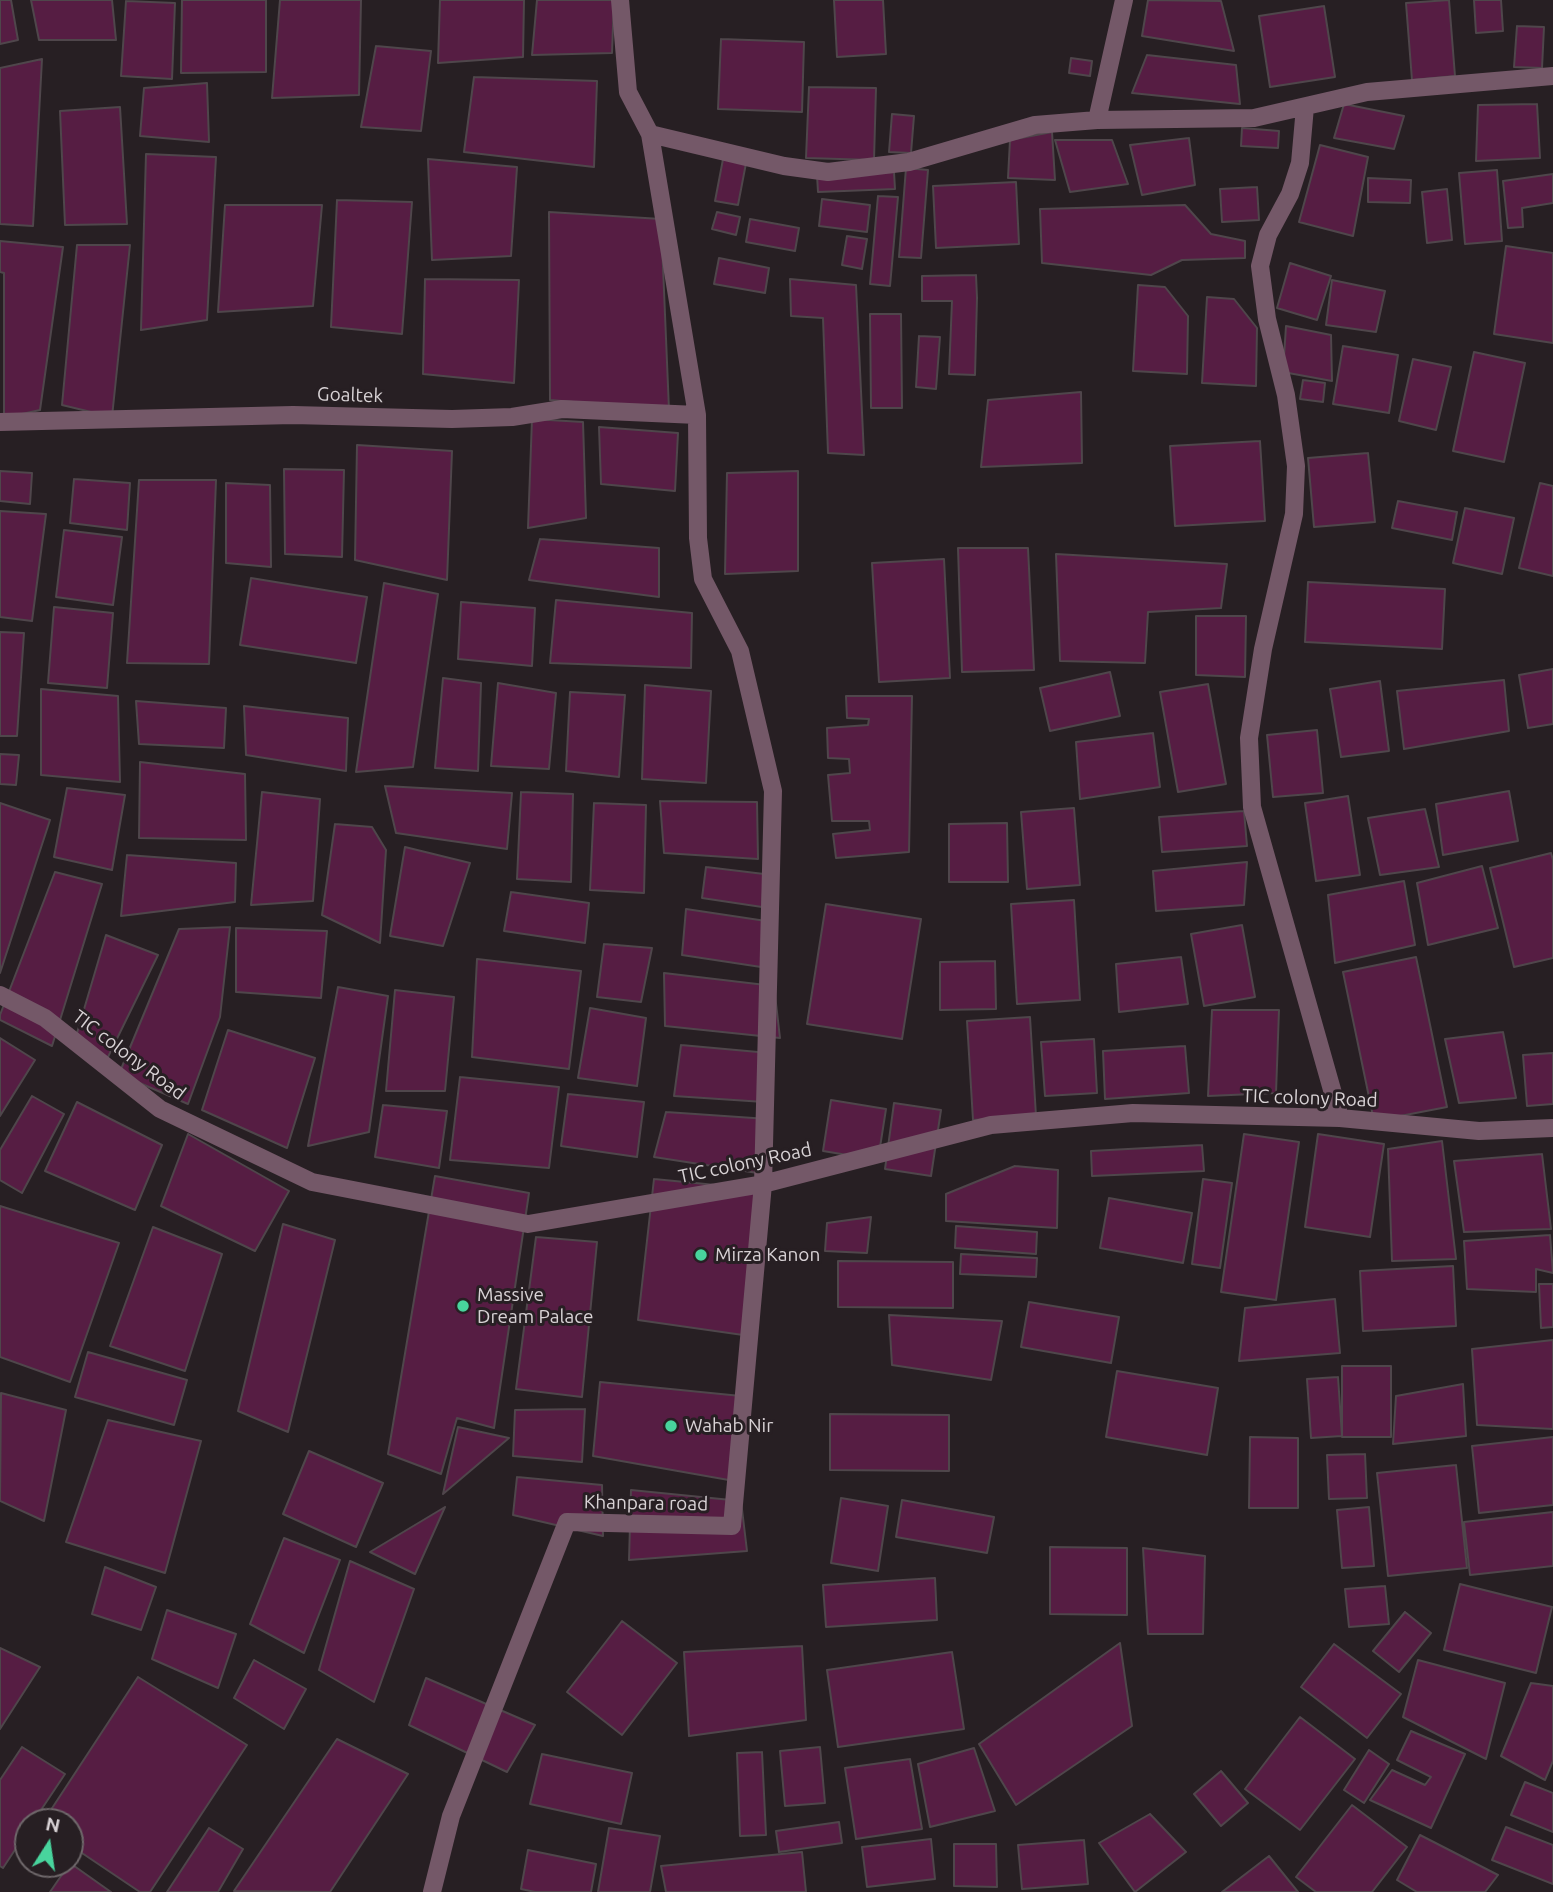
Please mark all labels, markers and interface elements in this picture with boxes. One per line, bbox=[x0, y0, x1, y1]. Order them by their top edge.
street label: Goaltek bbox=[317, 382, 383, 408]
street label: TIC colony Road bbox=[68, 1005, 190, 1105]
street label: TIC colony Road bbox=[1242, 1084, 1378, 1112]
street label: TIC colony Road bbox=[676, 1138, 814, 1188]
place label: Mirza Kanon bbox=[715, 1244, 820, 1266]
marker: Mirza Kanon bbox=[693, 1247, 709, 1263]
place label: Massive Dream Palace bbox=[477, 1284, 594, 1328]
marker: Massive Dream Palace bbox=[455, 1298, 471, 1314]
place label: Wahab Nir bbox=[685, 1415, 773, 1437]
marker: Wahab Nir bbox=[663, 1418, 679, 1434]
street label: Khanpara road bbox=[584, 1491, 708, 1515]
north arrow bbox=[14, 1808, 84, 1878]
text: N bbox=[44, 1812, 62, 1837]

